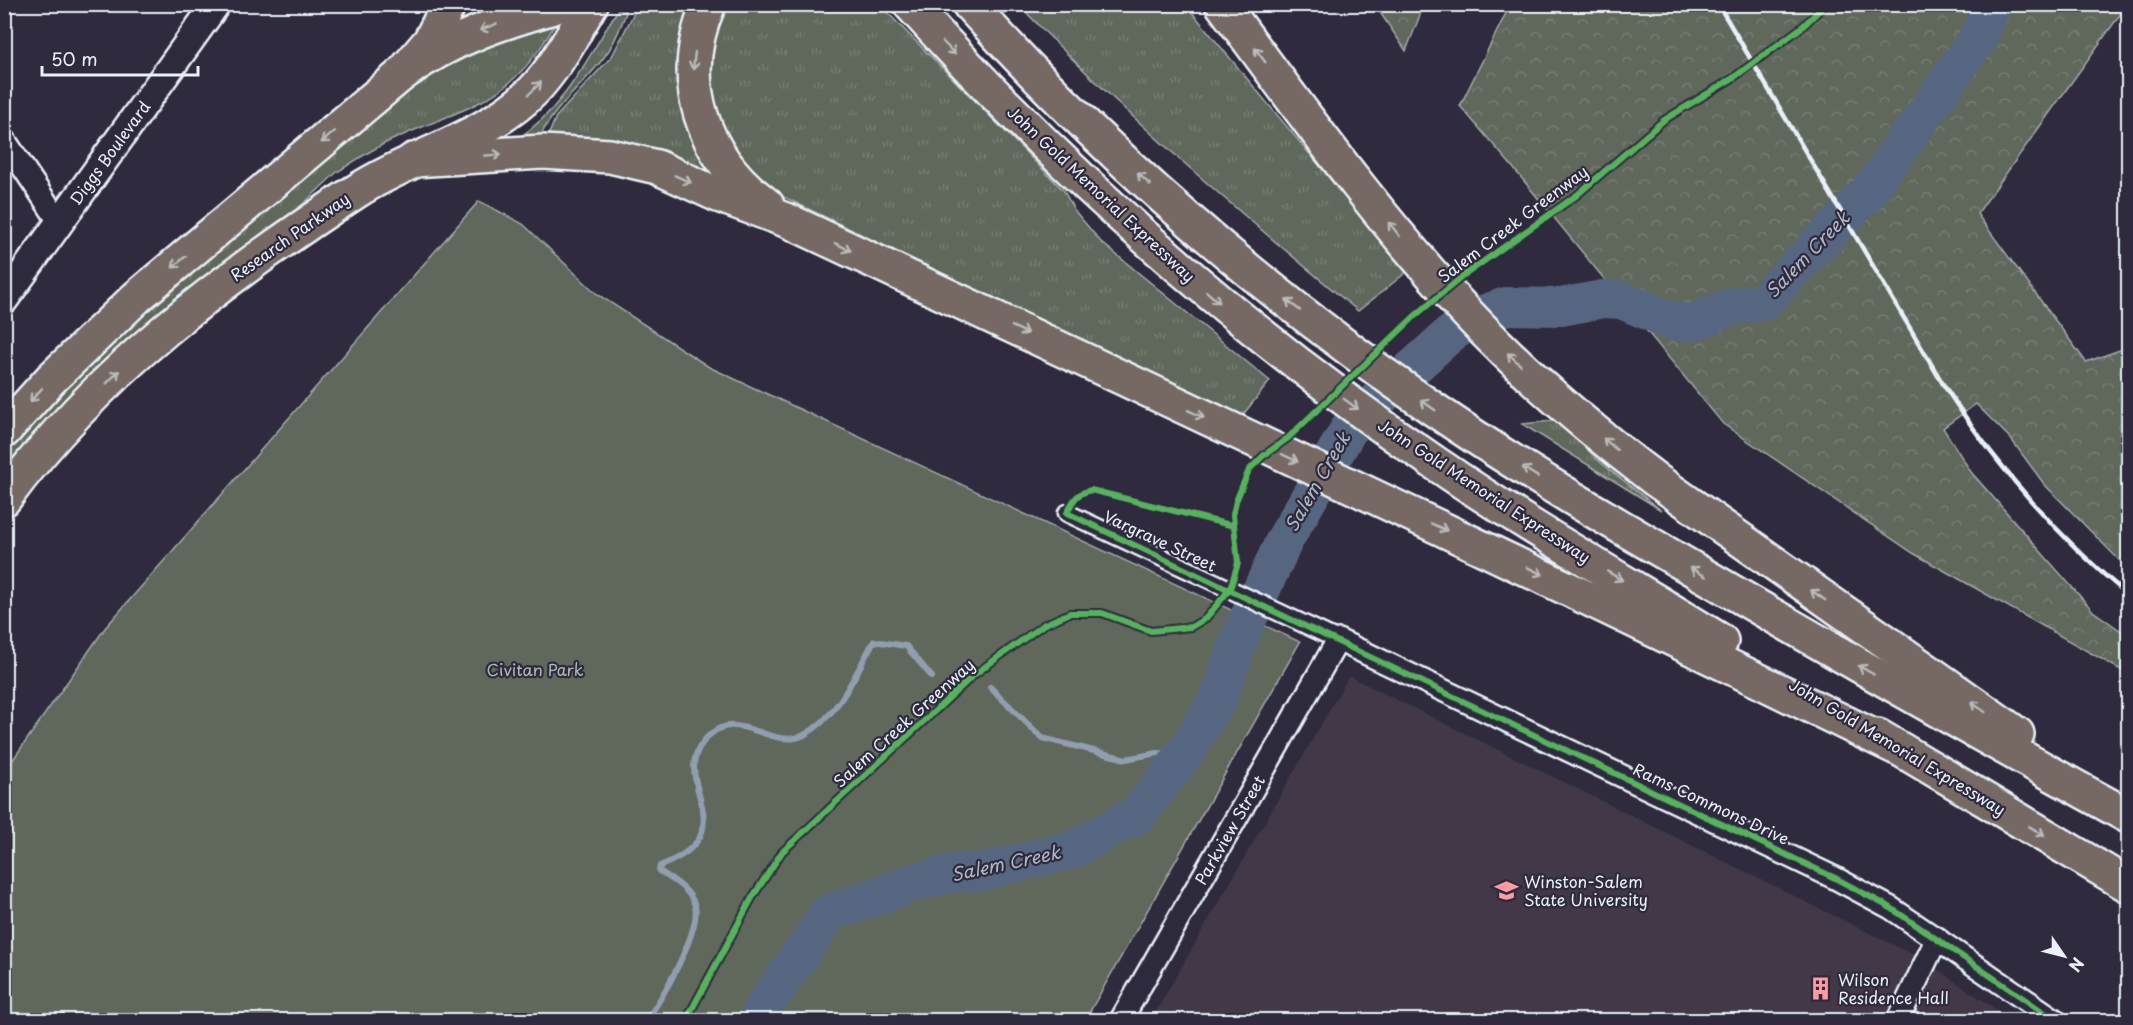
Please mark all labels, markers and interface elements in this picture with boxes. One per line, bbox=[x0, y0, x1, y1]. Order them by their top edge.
one-way arrow bbox=[479, 22, 497, 33]
scale bar bbox=[42, 39, 198, 77]
one-way arrow bbox=[942, 40, 956, 55]
text: 50 m bbox=[51, 45, 98, 72]
one-way arrow bbox=[1254, 47, 1267, 63]
one-way arrow bbox=[688, 50, 699, 70]
one-way arrow bbox=[527, 80, 542, 95]
street label: Diggs Boulevard bbox=[63, 95, 155, 209]
street label: John Gold Memorial Expressway bbox=[1002, 100, 1201, 287]
one-way arrow bbox=[320, 130, 336, 143]
one-way arrow bbox=[482, 149, 502, 160]
street label: Salem Creek Greenway bbox=[1432, 159, 1592, 288]
one-way arrow bbox=[1137, 172, 1152, 186]
one-way arrow bbox=[674, 173, 692, 185]
street label: Research Parkway bbox=[225, 186, 354, 286]
water label: Salem Creek bbox=[1759, 204, 1856, 303]
one-way arrow bbox=[1388, 221, 1401, 237]
one-way arrow bbox=[834, 241, 852, 253]
one-way arrow bbox=[172, 255, 187, 269]
one-way arrow bbox=[1205, 290, 1221, 303]
one-way arrow bbox=[1285, 298, 1301, 311]
one-way arrow bbox=[1010, 325, 1028, 337]
one-way arrow bbox=[1507, 352, 1522, 366]
one-way arrow bbox=[106, 370, 121, 384]
one-way arrow bbox=[29, 387, 43, 402]
one-way arrow bbox=[1343, 398, 1359, 410]
one-way arrow bbox=[1420, 399, 1437, 411]
one-way arrow bbox=[1186, 408, 1204, 420]
street label: John Gold Memorial Expressway bbox=[1374, 412, 1596, 568]
water label: Salem Creek bbox=[1277, 426, 1357, 536]
one-way arrow bbox=[1603, 437, 1618, 451]
one-way arrow bbox=[1281, 453, 1299, 465]
one-way arrow bbox=[1522, 466, 1539, 478]
street label: Vargrave Street bbox=[1100, 504, 1221, 577]
one-way arrow bbox=[1429, 522, 1447, 534]
one-way arrow bbox=[1526, 566, 1544, 578]
one-way arrow bbox=[1690, 566, 1707, 578]
one-way arrow bbox=[1606, 570, 1623, 582]
one-way arrow bbox=[1811, 589, 1827, 601]
street label: Salem Creek Greenway bbox=[828, 652, 979, 792]
park label: Civitan Park bbox=[487, 657, 584, 681]
one-way arrow bbox=[1858, 664, 1875, 676]
street label: John Gold Memorial Expressway bbox=[1785, 672, 2010, 821]
one-way arrow bbox=[1970, 701, 1986, 713]
street label: Rams Commons Drive bbox=[1629, 756, 1793, 850]
street label: Parkview Street bbox=[1188, 770, 1270, 889]
one-way arrow bbox=[2028, 826, 2045, 838]
water label: Salem Creek bbox=[949, 838, 1064, 887]
place label: Winston-Salem State University bbox=[1524, 869, 1648, 911]
school or university icon: Winston-Salem State University bbox=[1493, 878, 1519, 904]
north arrow bbox=[2034, 926, 2094, 986]
text: N bbox=[2064, 953, 2091, 977]
place label: Wilson Residence Hall bbox=[1838, 967, 1949, 1009]
building icon: Wilson Residence Hall bbox=[1807, 976, 1833, 1002]

